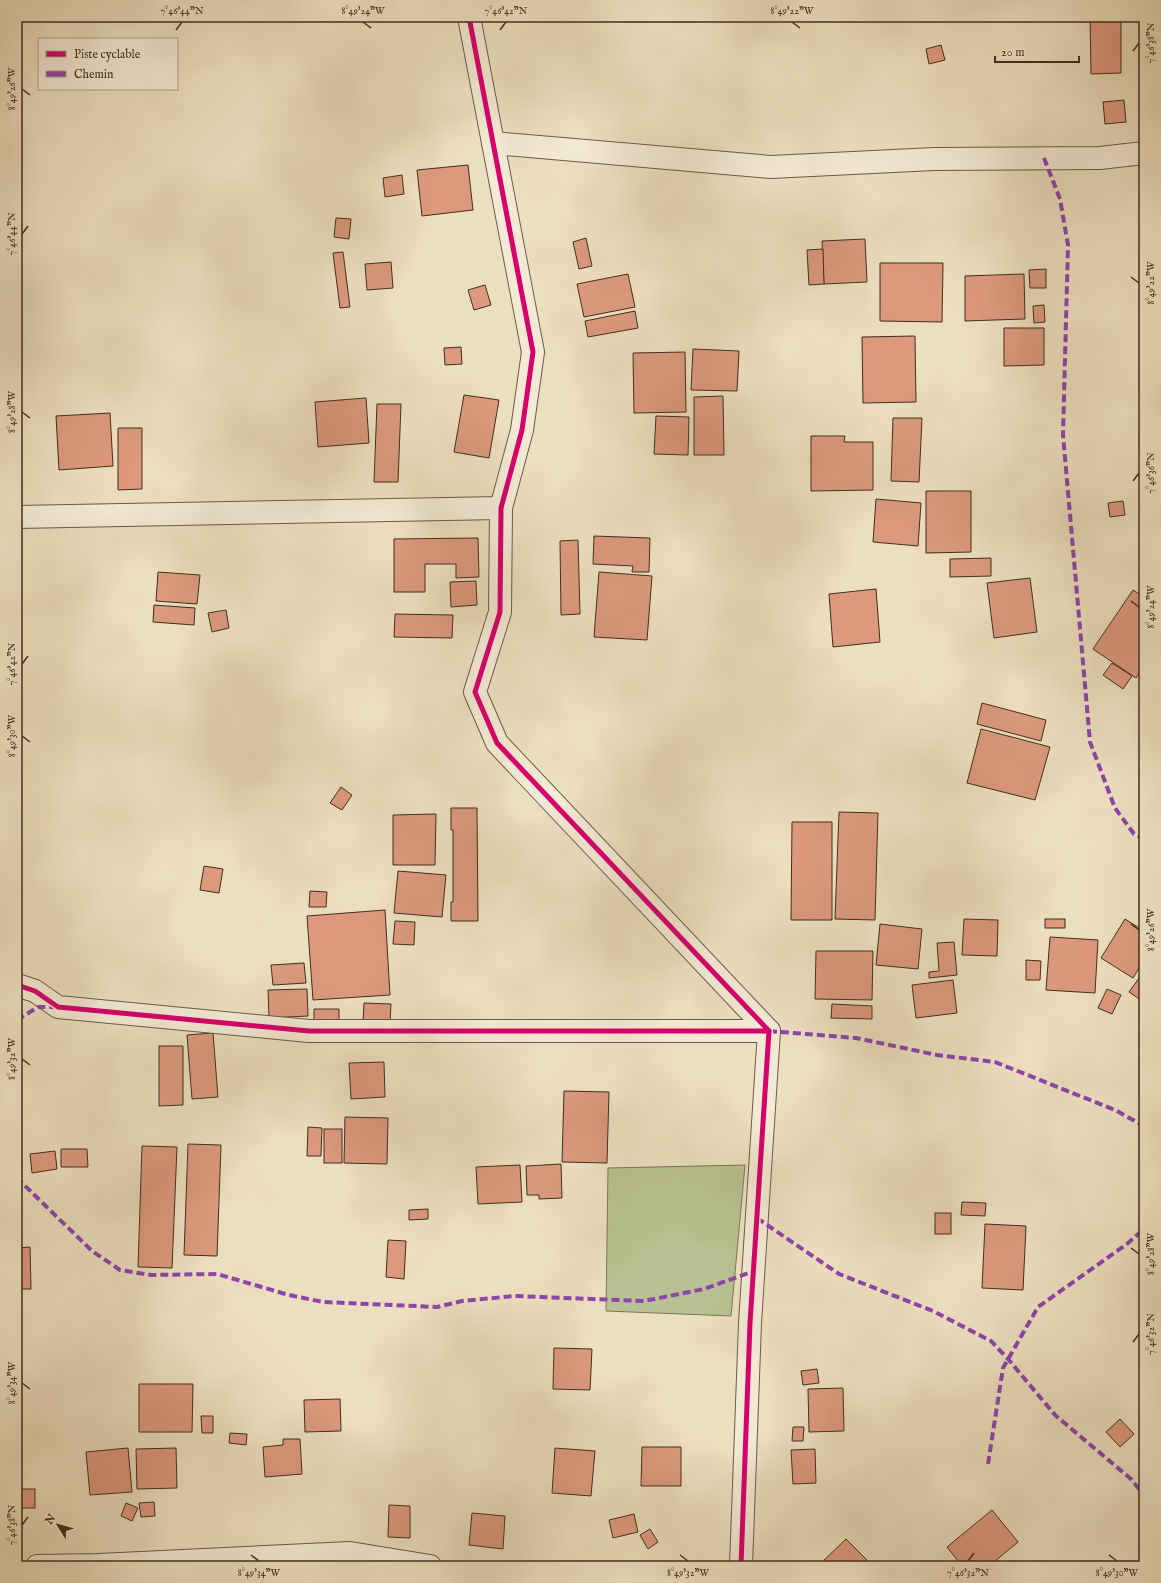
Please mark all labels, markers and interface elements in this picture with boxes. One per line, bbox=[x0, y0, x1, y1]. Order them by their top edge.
text: 7°46'44"N bbox=[160, 5, 204, 18]
text: 8°49'24"W bbox=[341, 5, 385, 18]
text: 7°46'42"N bbox=[485, 5, 528, 18]
text: 8°49'22"W bbox=[770, 5, 814, 18]
text: 7°46'38"N bbox=[1145, 22, 1158, 64]
legend bbox=[38, 38, 178, 90]
scale bar bbox=[995, 38, 1079, 64]
text: 20 m bbox=[1001, 45, 1024, 60]
text: Piste cyclable bbox=[74, 47, 141, 62]
text: 8°49'26"W bbox=[6, 67, 19, 110]
text: Chemin bbox=[74, 67, 114, 82]
text: 7°46'44"N bbox=[6, 212, 19, 256]
text: 8°49'22"W bbox=[1145, 261, 1158, 305]
text: 8°49'28"W bbox=[6, 390, 19, 433]
text: 7°46'36"N bbox=[1145, 452, 1158, 494]
text: 8°49'24"W bbox=[1145, 585, 1158, 629]
text: 7°46'42"N bbox=[6, 642, 19, 685]
text: 8°49'30"W bbox=[6, 714, 19, 757]
text: 8°49'26"W bbox=[1145, 908, 1158, 951]
text: 8°49'32"W bbox=[6, 1038, 19, 1080]
text: 8°49'28"W bbox=[1145, 1232, 1158, 1275]
text: 7°46'32"N bbox=[1145, 1313, 1158, 1355]
text: 8°49'34"W bbox=[6, 1361, 19, 1404]
text: 7°46'38"N bbox=[6, 1504, 19, 1546]
north arrow bbox=[38, 1505, 78, 1545]
text: N bbox=[42, 1511, 60, 1528]
text: 8°49'34"W bbox=[238, 1567, 281, 1580]
text: 8°49'32"W bbox=[667, 1567, 709, 1580]
text: 7°46'32"N bbox=[947, 1567, 989, 1580]
text: 8°49'30"W bbox=[1096, 1567, 1139, 1580]

